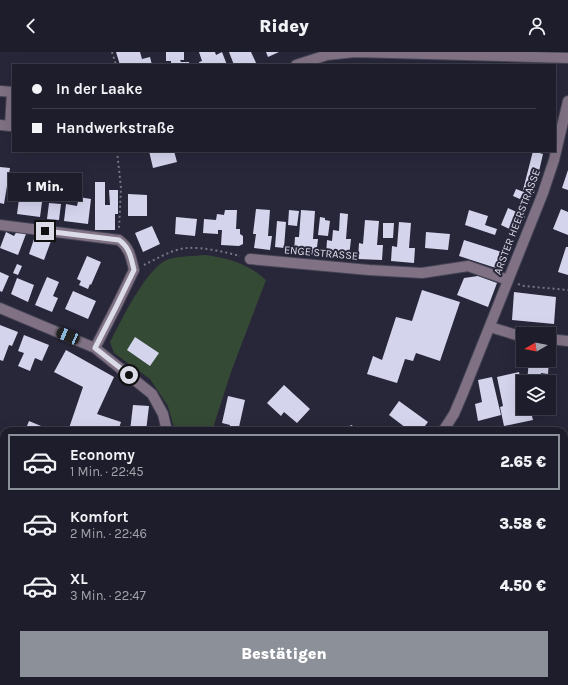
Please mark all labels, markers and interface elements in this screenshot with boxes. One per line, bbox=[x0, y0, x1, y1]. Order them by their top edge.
icon: back bbox=[20, 15, 42, 37]
text: Ridey bbox=[259, 15, 309, 37]
icon: person bbox=[526, 15, 548, 37]
text: In der Laake bbox=[56, 80, 142, 98]
text: Handwerkstraße bbox=[56, 119, 174, 137]
street label: ARSTER HEERSTRASSE bbox=[491, 167, 543, 277]
callout: 1 Min. bbox=[8, 173, 82, 201]
text: 1 Min. bbox=[27, 179, 63, 194]
route end bbox=[36, 222, 54, 240]
street label: ENGE STRASSE bbox=[283, 243, 359, 263]
car bbox=[55, 326, 81, 346]
north arrow bbox=[516, 327, 556, 367]
map controls bbox=[516, 327, 556, 415]
route start bbox=[120, 366, 138, 384]
button: layers bbox=[516, 375, 556, 415]
icon: car bbox=[22, 444, 58, 480]
text: Economy bbox=[70, 446, 135, 464]
text: 2.65 € bbox=[500, 453, 546, 471]
text: 1 Min. · 22:45 bbox=[70, 464, 144, 479]
icon: car bbox=[22, 506, 58, 542]
text: Komfort bbox=[70, 508, 128, 526]
text: 3.58 € bbox=[499, 515, 546, 533]
text: 2 Min. · 22:46 bbox=[70, 526, 147, 541]
icon: car bbox=[22, 568, 58, 604]
text: XL bbox=[70, 570, 88, 588]
text: 4.50 € bbox=[500, 577, 546, 595]
text: 3 Min. · 22:47 bbox=[70, 588, 146, 603]
button: Bestätigen bbox=[20, 631, 548, 677]

